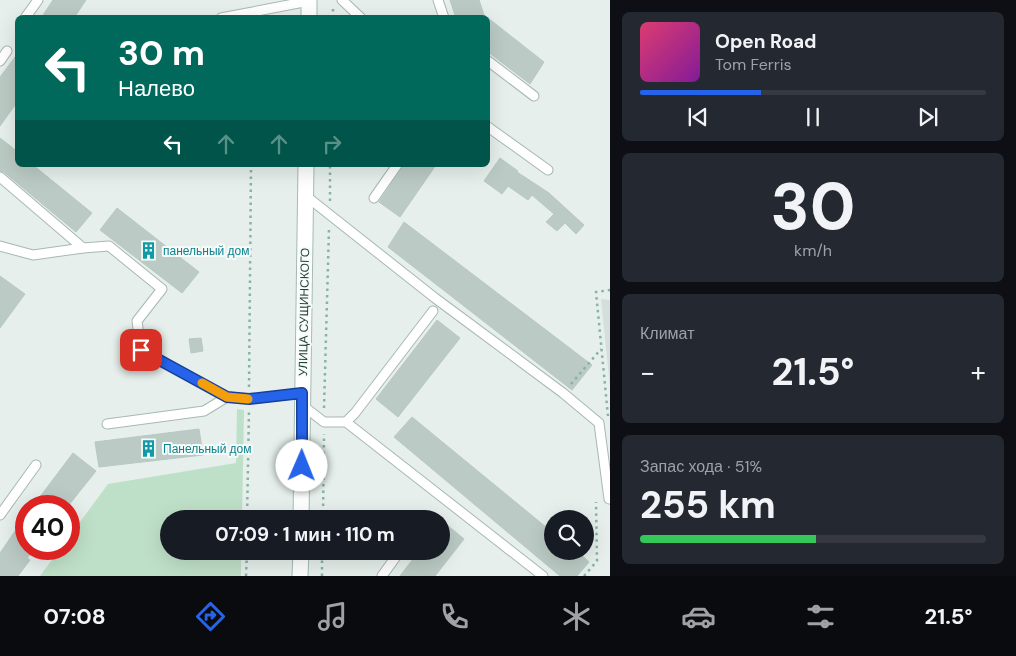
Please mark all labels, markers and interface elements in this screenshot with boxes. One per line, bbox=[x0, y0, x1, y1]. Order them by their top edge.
text: Open Road bbox=[715, 29, 817, 54]
text: 30 m bbox=[118, 30, 205, 76]
icon: left bbox=[35, 35, 100, 100]
text: Tom Ferris bbox=[715, 54, 792, 75]
text: Налево bbox=[118, 74, 195, 103]
icon: previous bbox=[684, 103, 712, 131]
icon: pause bbox=[799, 103, 827, 131]
icon: next bbox=[914, 103, 942, 131]
icon: left bbox=[159, 130, 187, 158]
icon: ahead bbox=[212, 130, 240, 158]
icon: ahead bbox=[265, 130, 293, 158]
icon: right bbox=[318, 130, 346, 158]
text: 30 bbox=[771, 165, 855, 249]
text: km/h bbox=[794, 240, 832, 261]
building icon: панельный дом bbox=[139, 241, 159, 261]
place label: панельный дом bbox=[163, 243, 249, 259]
street label: УЛИЦА СУЩИНСКОГО bbox=[295, 248, 313, 376]
text: Климат bbox=[640, 323, 694, 344]
pin bbox=[120, 329, 162, 371]
icon: arrive bbox=[127, 336, 155, 364]
text: 21.5° bbox=[772, 347, 854, 397]
text: − bbox=[640, 354, 655, 391]
text: + bbox=[971, 354, 986, 391]
building icon: Панельный дом bbox=[139, 439, 159, 459]
position arrow bbox=[275, 439, 327, 491]
place label: Панельный дом bbox=[163, 441, 252, 457]
text: Запас хода · 51% bbox=[640, 456, 762, 477]
text: 255 km bbox=[640, 480, 776, 530]
speed limit sign: 40 bbox=[15, 495, 80, 560]
map controls bbox=[544, 510, 594, 560]
button: search bbox=[544, 510, 594, 560]
text: 07:09 · 1 мин · 110 m bbox=[215, 522, 395, 547]
icon: directions bbox=[193, 599, 228, 634]
icon: music bbox=[315, 599, 350, 634]
icon: phone bbox=[437, 599, 472, 634]
icon: climate bbox=[559, 599, 594, 634]
icon: car bbox=[681, 599, 716, 634]
icon: filters bbox=[803, 599, 838, 634]
text: 07:08 bbox=[43, 602, 106, 631]
text: 21.5° bbox=[925, 602, 972, 631]

